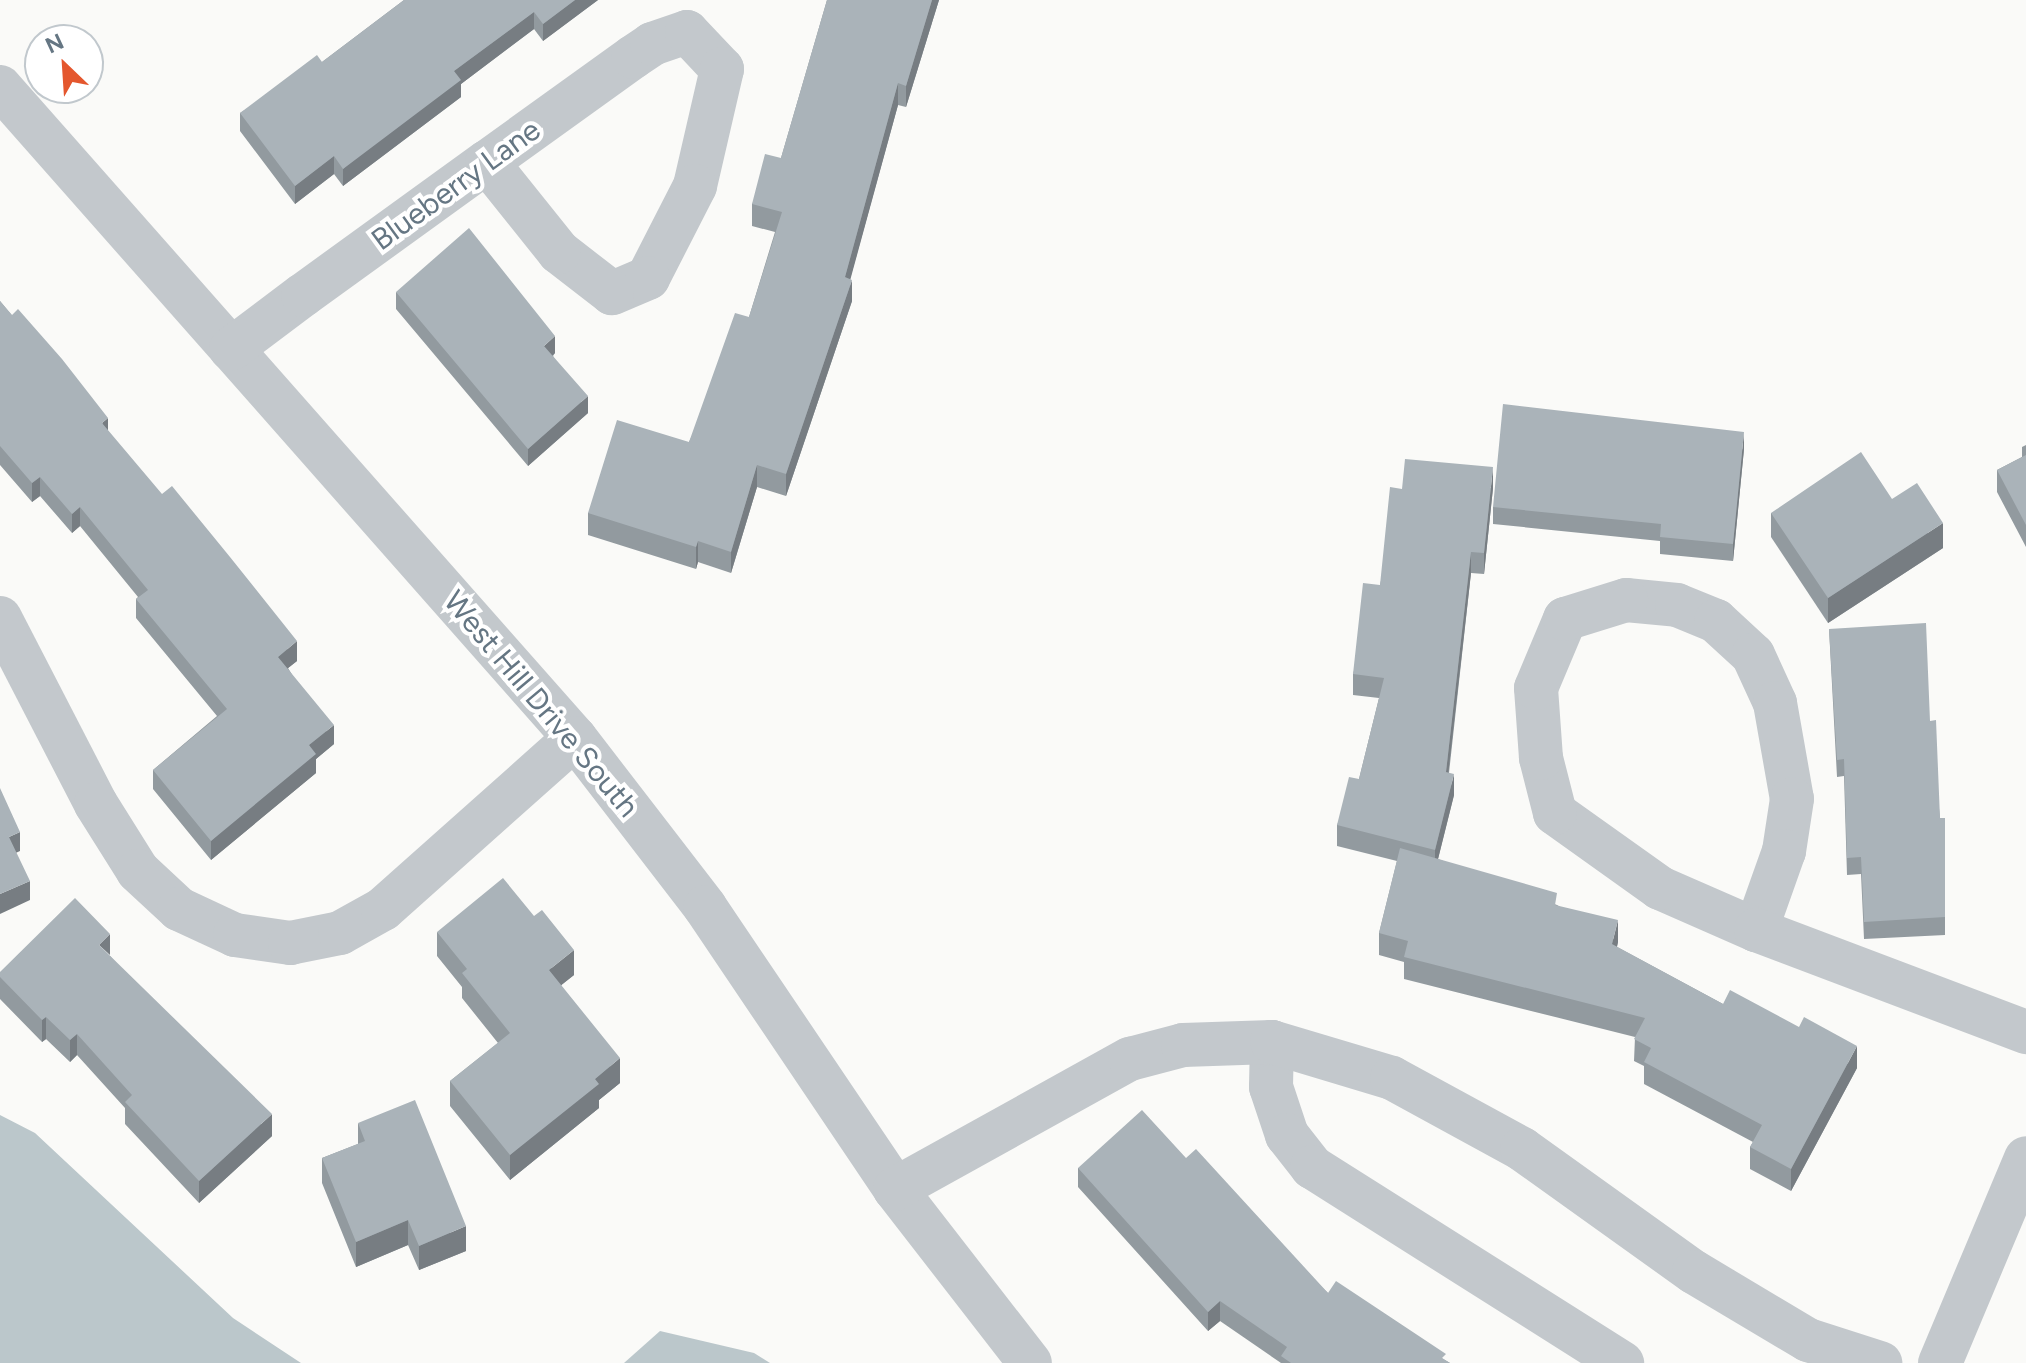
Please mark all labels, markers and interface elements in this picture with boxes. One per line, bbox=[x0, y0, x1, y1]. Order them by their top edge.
north arrow bbox=[24, 24, 104, 104]
text: N bbox=[41, 28, 68, 59]
street label: Blueberry Lane bbox=[365, 112, 547, 258]
street label: West Hill Drive South bbox=[436, 584, 646, 824]

